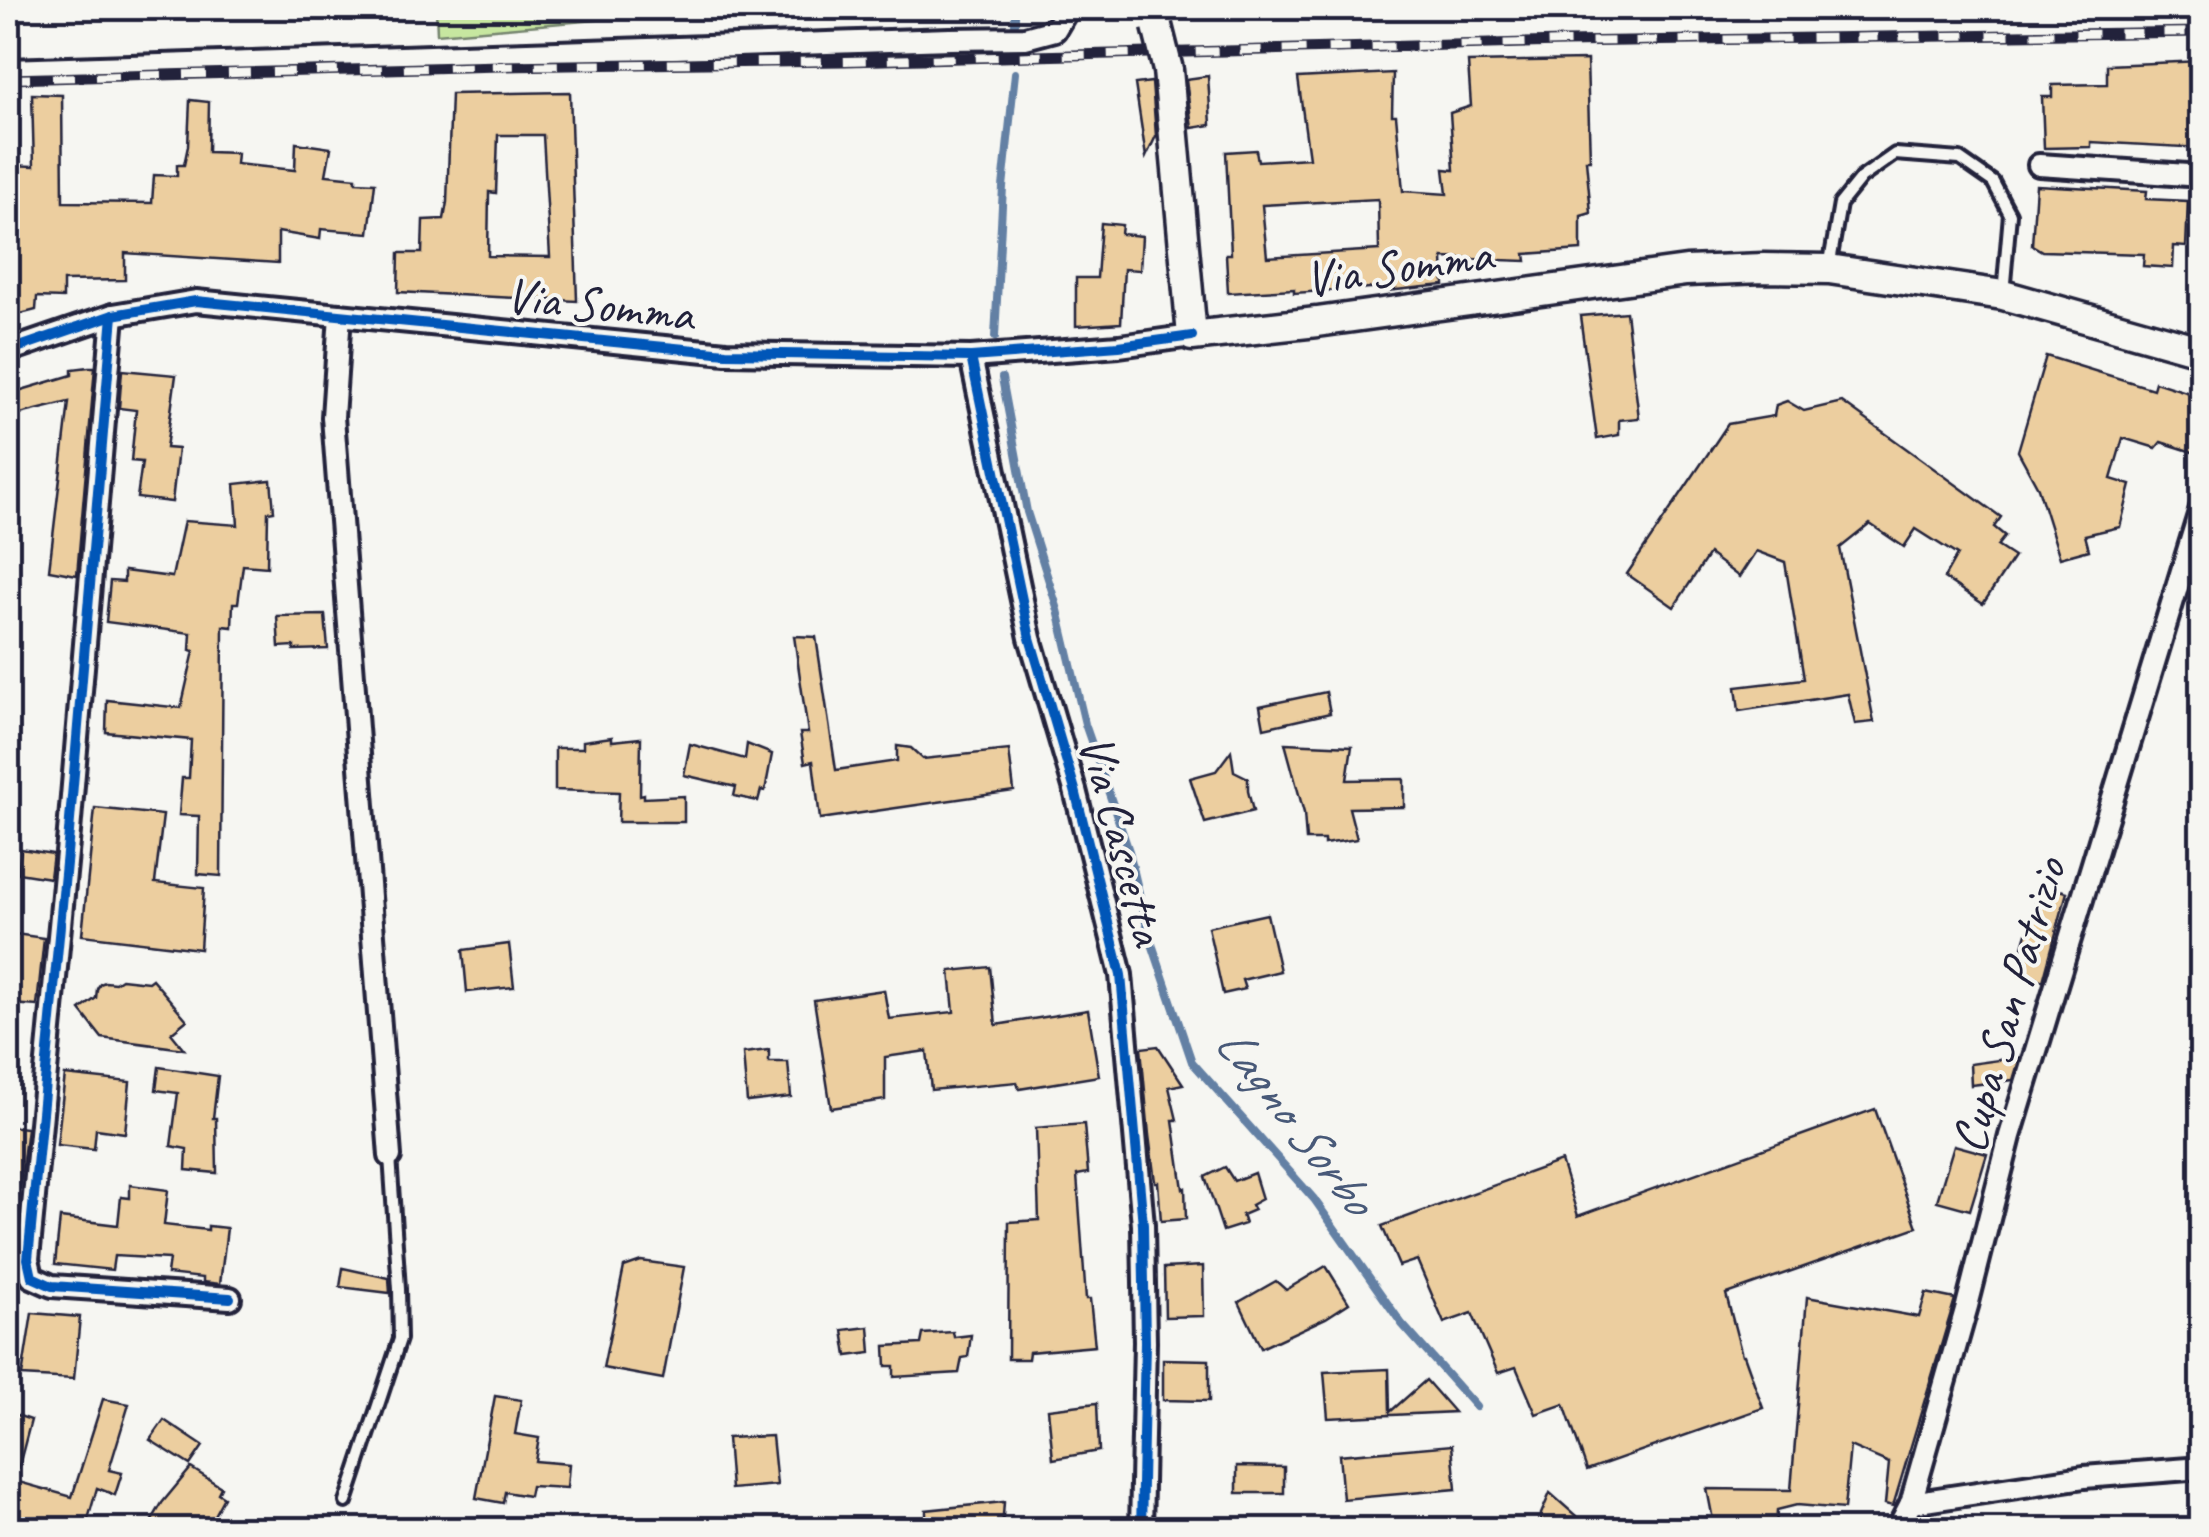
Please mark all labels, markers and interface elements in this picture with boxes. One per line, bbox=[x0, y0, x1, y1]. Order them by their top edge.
street label: Via Somma bbox=[1301, 222, 1499, 311]
street label: Via Somma bbox=[503, 263, 700, 346]
street label: Via Cascetta bbox=[1064, 728, 1182, 954]
street label: Cupa San Patrizio bbox=[1936, 849, 2081, 1160]
water label: Lagno Sorbo bbox=[1201, 1012, 1393, 1232]

